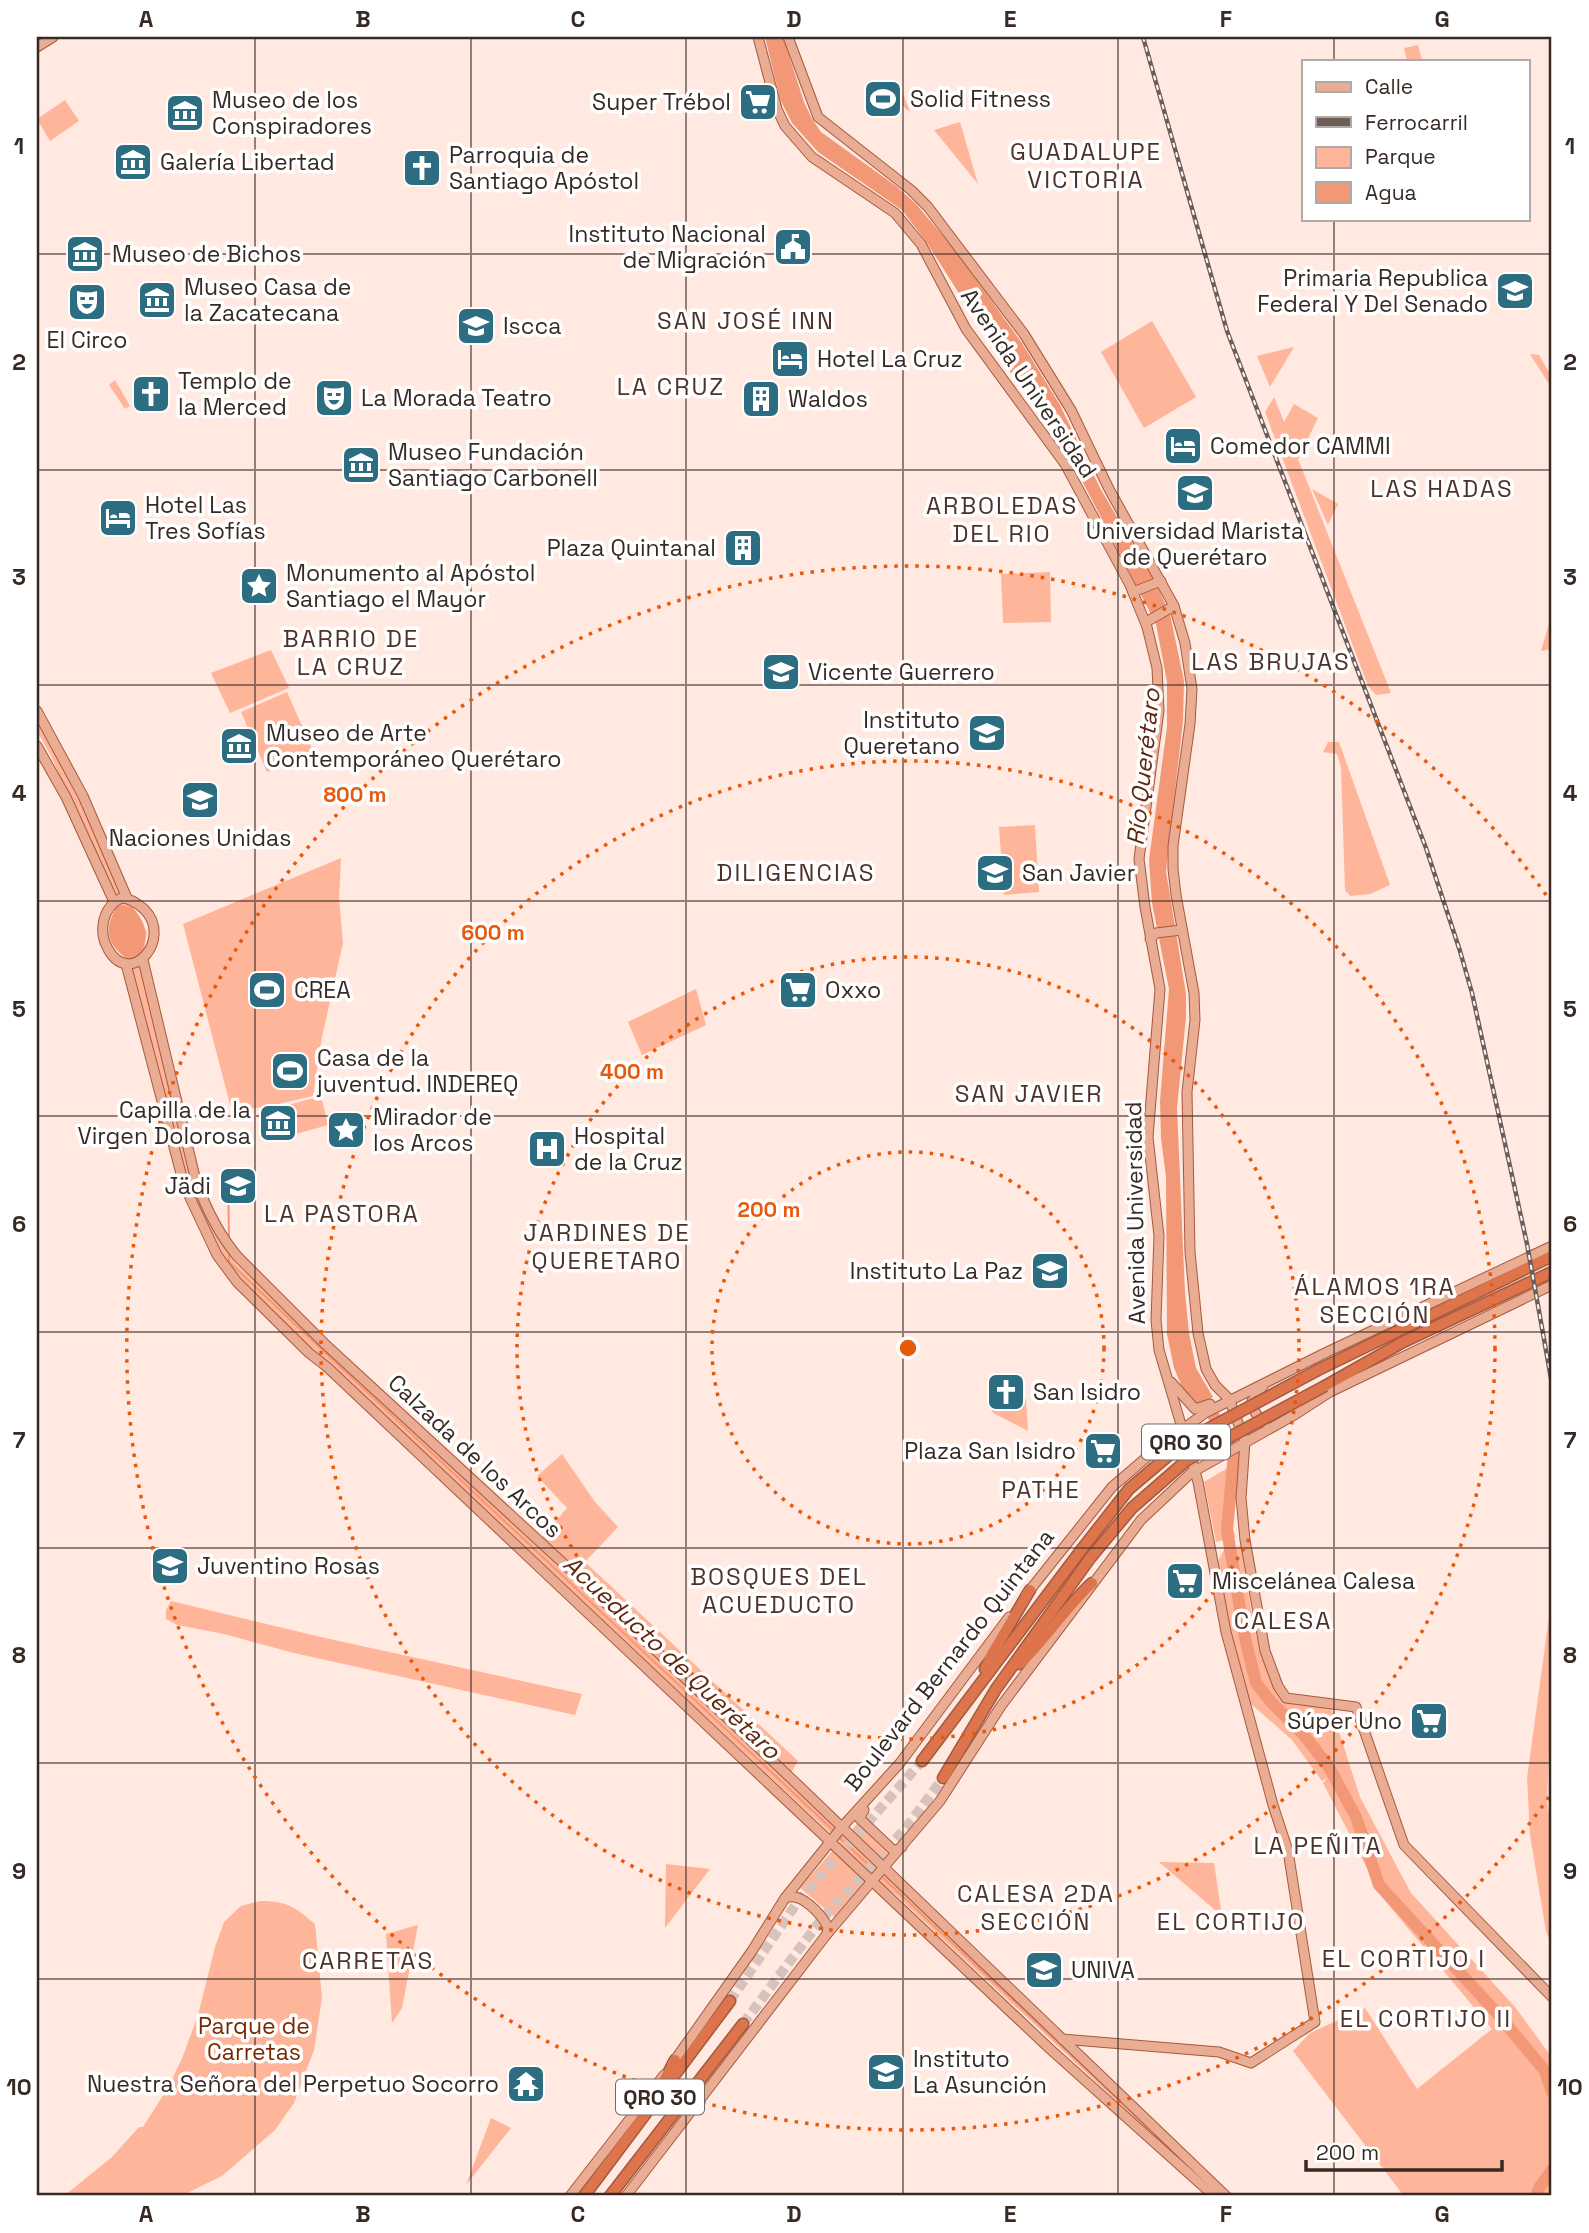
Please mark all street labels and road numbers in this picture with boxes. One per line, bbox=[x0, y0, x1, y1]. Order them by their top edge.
street label: Avenida Universidad bbox=[954, 282, 1104, 484]
street label: Avenida Universidad bbox=[1118, 1101, 1152, 1325]
street label: Calzada de los Arcos bbox=[382, 1368, 568, 1544]
road number: QRO 30 bbox=[1142, 1424, 1230, 1460]
street label: Boulevard Bernardo Quintana bbox=[837, 1523, 1061, 1797]
road number: QRO 30 bbox=[616, 2080, 704, 2114]

